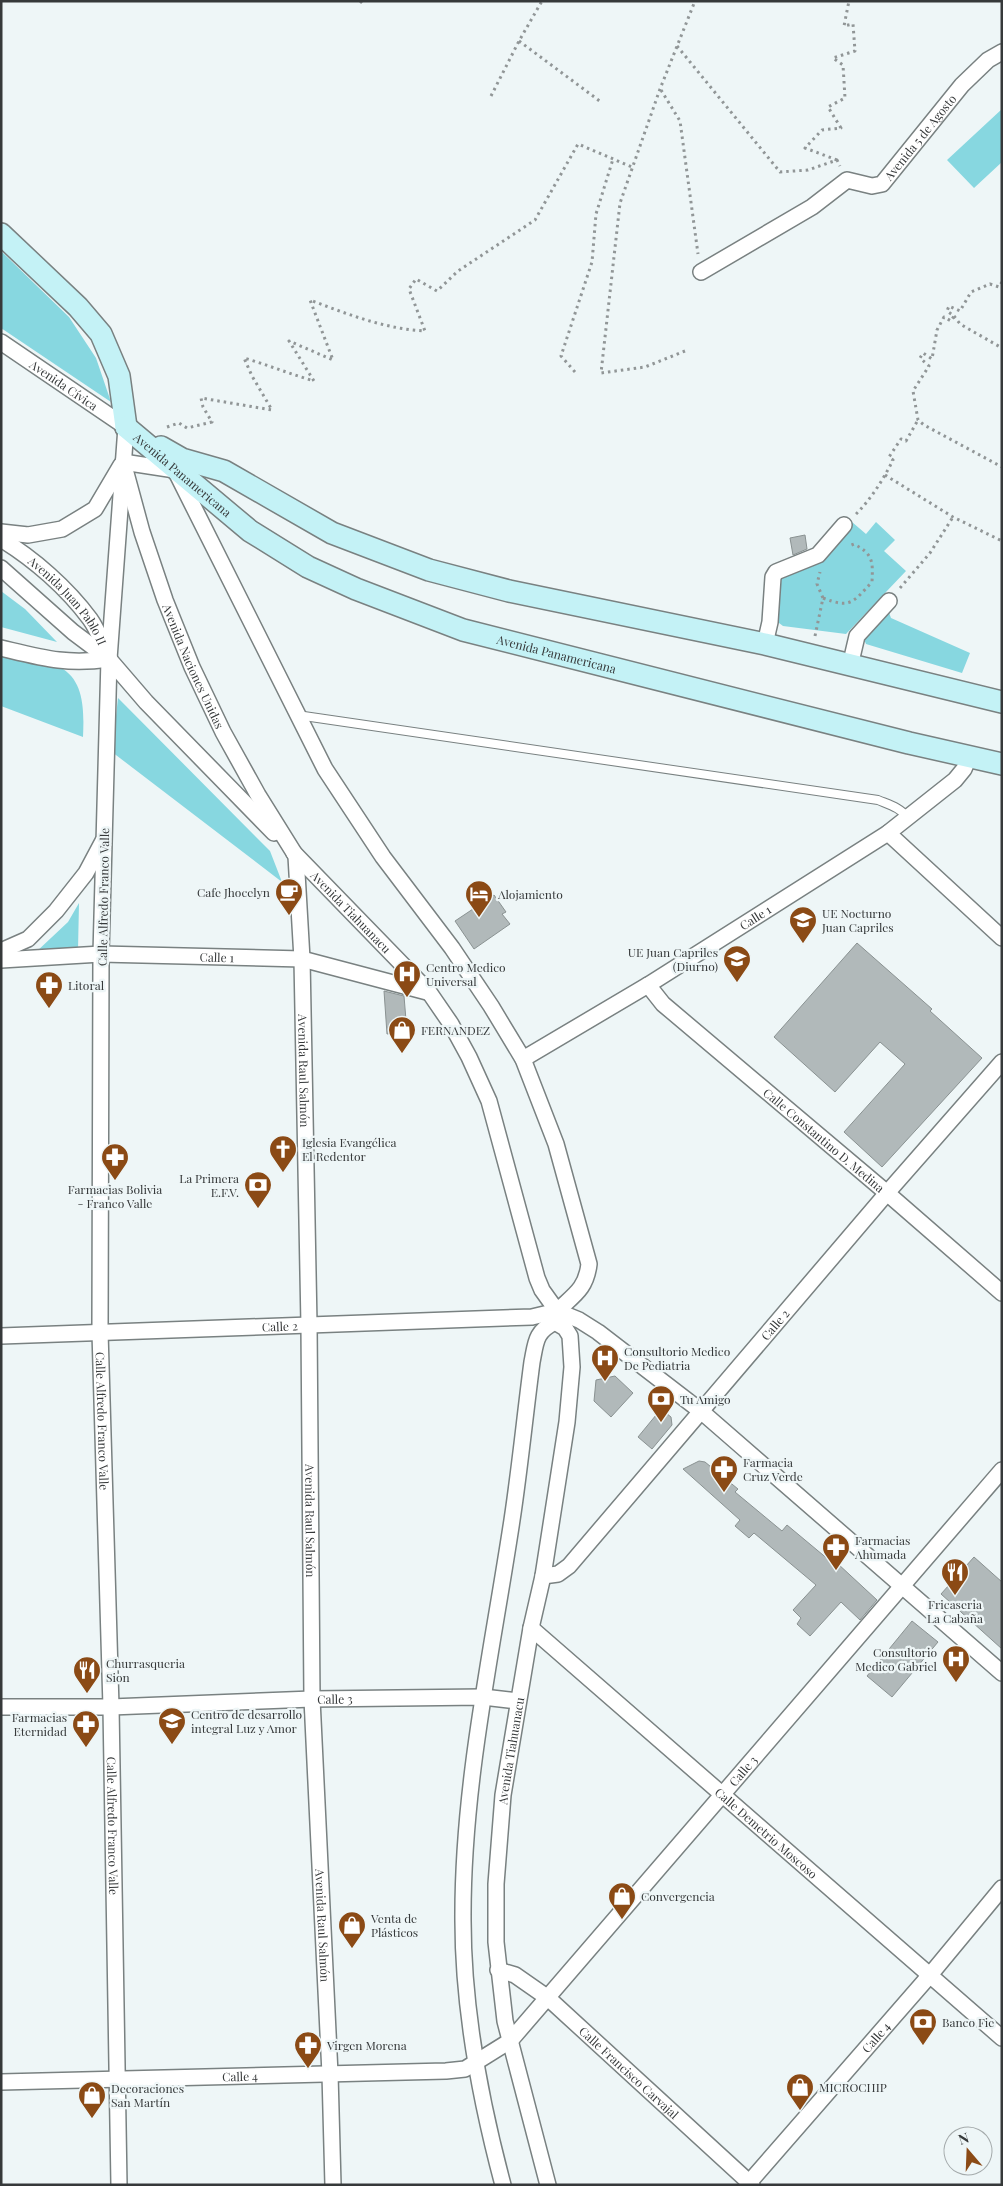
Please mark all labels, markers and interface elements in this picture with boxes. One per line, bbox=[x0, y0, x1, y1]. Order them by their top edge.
street label: Avenida 5 de Agosto bbox=[880, 91, 960, 184]
street label: Avenida Cívica bbox=[26, 355, 101, 414]
street label: Avenida Panamericana bbox=[130, 428, 235, 520]
street label: Avenida Juan Pablo II bbox=[24, 552, 110, 647]
street label: Avenida Naciones Unidas bbox=[159, 600, 228, 731]
street label: Avenida Panamericana bbox=[494, 631, 618, 677]
street label: Calle Alfredo Franco Valle bbox=[94, 828, 112, 966]
street label: Avenida Tiahuanacu bbox=[307, 867, 395, 956]
cafe icon: Cafe Jhocelyn bbox=[274, 877, 304, 916]
hotel icon: Alojamiento bbox=[464, 879, 494, 918]
place label: Cafe Jhocelyn bbox=[197, 884, 270, 900]
place label: Alojamiento bbox=[497, 886, 563, 902]
street label: Calle 1 bbox=[736, 901, 774, 933]
school or university icon: UE Nocturno Juan Capriles bbox=[788, 905, 818, 944]
place label: UE Nocturno Juan Capriles bbox=[821, 905, 894, 935]
place label: UE Juan Capriles (Diurno) bbox=[628, 944, 718, 974]
school or university icon: UE Juan Capriles (Diurno) bbox=[722, 944, 752, 983]
street label: Calle 1 bbox=[199, 948, 235, 965]
hospital icon: Centro Medico Universal bbox=[392, 959, 422, 998]
place label: Centro Medico Universal bbox=[426, 959, 506, 989]
pharmacy icon: Litoral bbox=[34, 970, 64, 1009]
place label: Litoral bbox=[68, 977, 105, 993]
street label: Avenida Raul Salmón bbox=[295, 1013, 313, 1128]
shop icon: FERNANDEZ bbox=[387, 1015, 417, 1054]
place label: FERNANDEZ bbox=[421, 1022, 490, 1038]
street label: Calle Constantino D. Medina bbox=[760, 1084, 888, 1196]
church icon: Iglesia Evangélica El Redentor bbox=[268, 1134, 298, 1173]
place label: Iglesia Evangélica El Redentor bbox=[302, 1134, 397, 1164]
pharmacy icon: Farmacias Bolivia - Franco Valle bbox=[100, 1142, 130, 1181]
place label: La Primera E.F.V. bbox=[179, 1170, 239, 1200]
bank icon: La Primera E.F.V. bbox=[243, 1170, 273, 1209]
place label: Farmacias Bolivia - Franco Valle bbox=[68, 1181, 162, 1211]
street label: Calle 2 bbox=[757, 1306, 793, 1343]
street label: Calle 2 bbox=[262, 1317, 298, 1335]
hospital icon: Consultorio Medico De Pediatria bbox=[590, 1343, 620, 1382]
place label: Consultorio Medico De Pediatria bbox=[624, 1343, 731, 1373]
street label: Calle Alfredo Franco Valle bbox=[93, 1352, 113, 1490]
bank icon: Tu Amigo bbox=[646, 1384, 676, 1423]
place label: Tu Amigo bbox=[680, 1391, 731, 1407]
pharmacy icon: Farmacia Cruz Verde bbox=[709, 1454, 739, 1493]
place label: Farmacia Cruz Verde bbox=[743, 1454, 803, 1484]
street label: Avenida Raul Salmón bbox=[302, 1463, 319, 1577]
pharmacy icon: Farmacias Ahumada bbox=[821, 1532, 851, 1571]
place label: Farmacias Ahumada bbox=[854, 1532, 910, 1562]
restaurant icon: Fricaseria La Cabaña bbox=[940, 1557, 970, 1596]
place label: Fricaseria La Cabaña bbox=[927, 1596, 983, 1626]
place label: Consultorio Medico Gabriel bbox=[855, 1644, 938, 1674]
hospital icon: Consultorio Medico Gabriel bbox=[941, 1644, 971, 1683]
restaurant icon: Churrasqueria Sion bbox=[72, 1655, 102, 1694]
place label: Churrasqueria Sion bbox=[106, 1655, 185, 1685]
street label: Calle 3 bbox=[317, 1691, 353, 1707]
street label: Avenida Tiahuanacu bbox=[494, 1696, 527, 1806]
school or university icon: Centro de desarrollo integral Luz y Amor bbox=[157, 1706, 187, 1745]
place label: Centro de desarrollo integral Luz y Amor bbox=[191, 1706, 302, 1736]
place label: Farmacias Eternidad bbox=[12, 1709, 67, 1739]
pharmacy icon: Farmacias Eternidad bbox=[71, 1709, 101, 1748]
street label: Calle 3 bbox=[725, 1752, 761, 1789]
street label: Calle Alfredo Franco Valle bbox=[104, 1757, 122, 1895]
street label: Calle Demetrio Moscoso bbox=[712, 1784, 821, 1882]
street label: Avenida Raul Salmón bbox=[312, 1867, 334, 1982]
shop icon: Convergencia bbox=[607, 1881, 637, 1920]
place label: Convergencia bbox=[641, 1888, 715, 1904]
shop icon: Venta de Plásticos bbox=[337, 1910, 367, 1949]
place label: Venta de Plásticos bbox=[370, 1910, 418, 1940]
bank icon: Banco Fie bbox=[908, 2007, 938, 2046]
place label: Banco Fie bbox=[942, 2014, 994, 2030]
street label: Calle 4 bbox=[858, 2018, 894, 2056]
street label: Calle Francisco Carvajal bbox=[576, 2023, 683, 2122]
pharmacy icon: Virgen Morena bbox=[293, 2030, 323, 2069]
place label: Virgen Morena bbox=[326, 2037, 407, 2053]
street label: Calle 4 bbox=[222, 2068, 258, 2085]
shop icon: MICROCHIP bbox=[785, 2072, 815, 2111]
place label: MICROCHIP bbox=[819, 2079, 887, 2095]
shop icon: Decoraciones San Martín bbox=[77, 2080, 107, 2119]
place label: Decoraciones San Martín bbox=[111, 2080, 184, 2110]
north arrow bbox=[943, 2126, 993, 2176]
text: N bbox=[956, 2128, 971, 2149]

